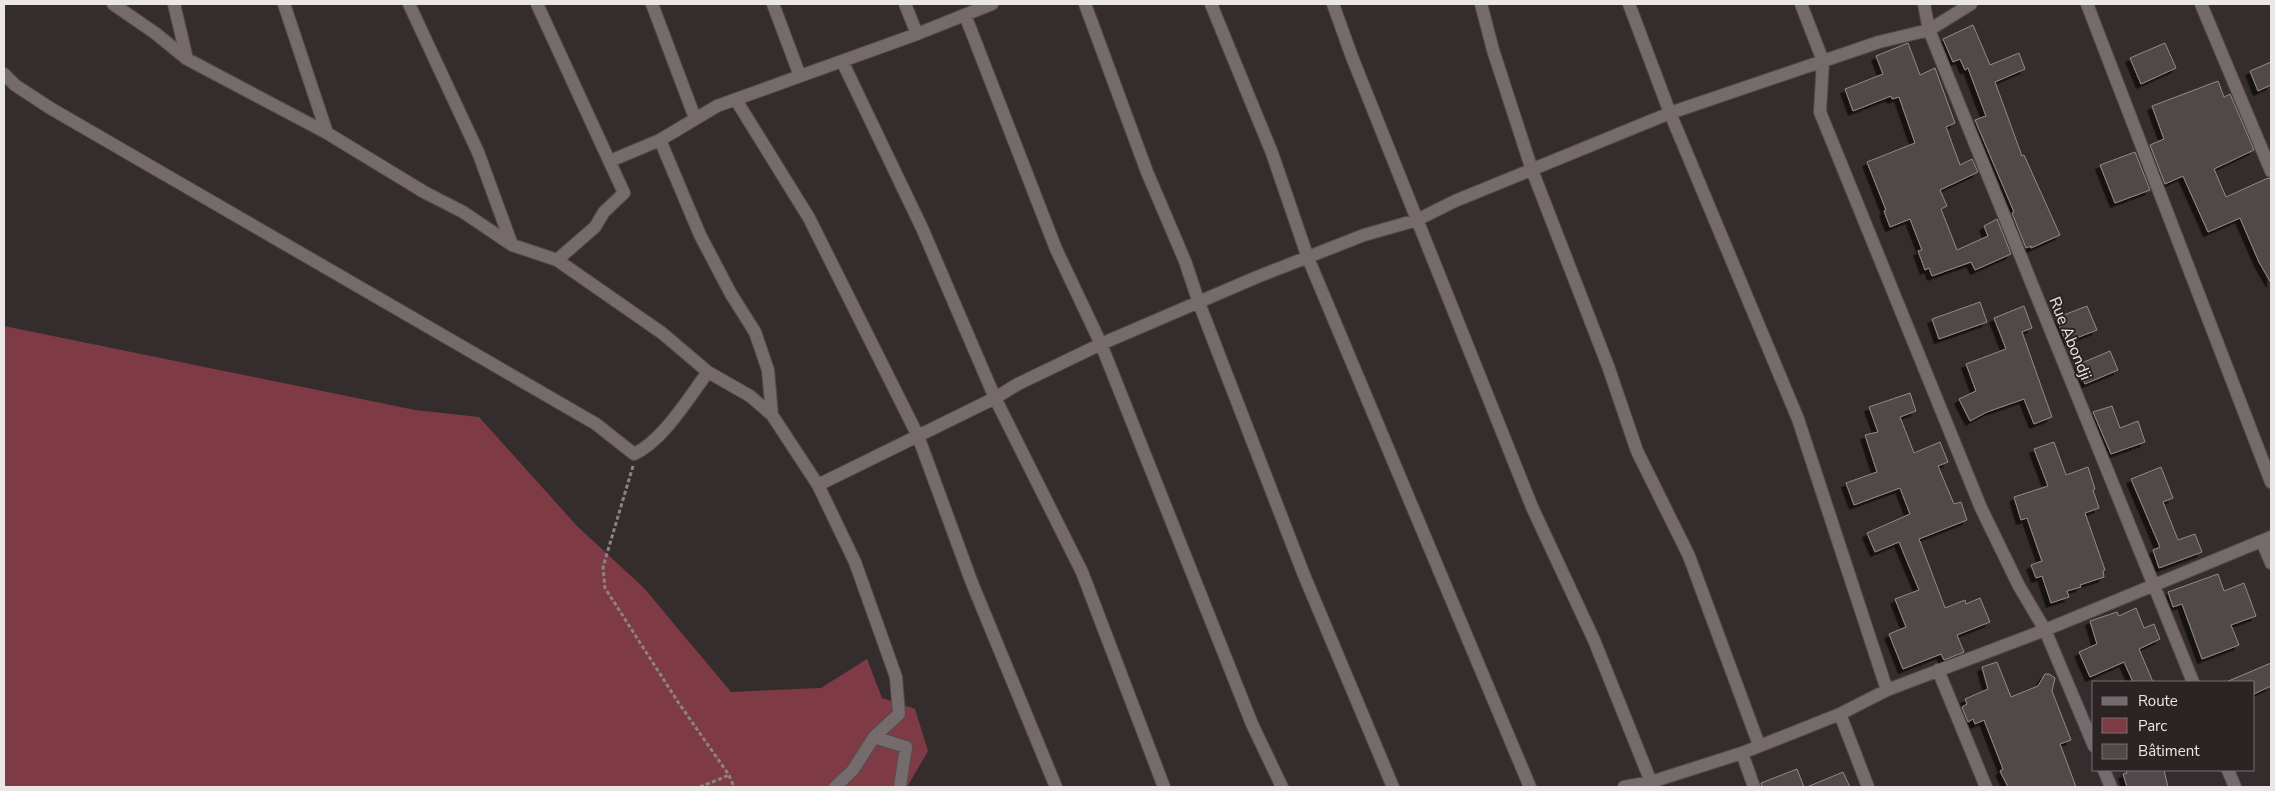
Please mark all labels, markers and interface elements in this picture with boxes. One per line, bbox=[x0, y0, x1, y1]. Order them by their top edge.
street label: Rue Abondji bbox=[2043, 293, 2097, 383]
legend bbox=[2092, 681, 2255, 771]
text: Route bbox=[2138, 691, 2178, 711]
text: Parc bbox=[2138, 716, 2167, 736]
text: Bâtiment bbox=[2138, 741, 2200, 761]

